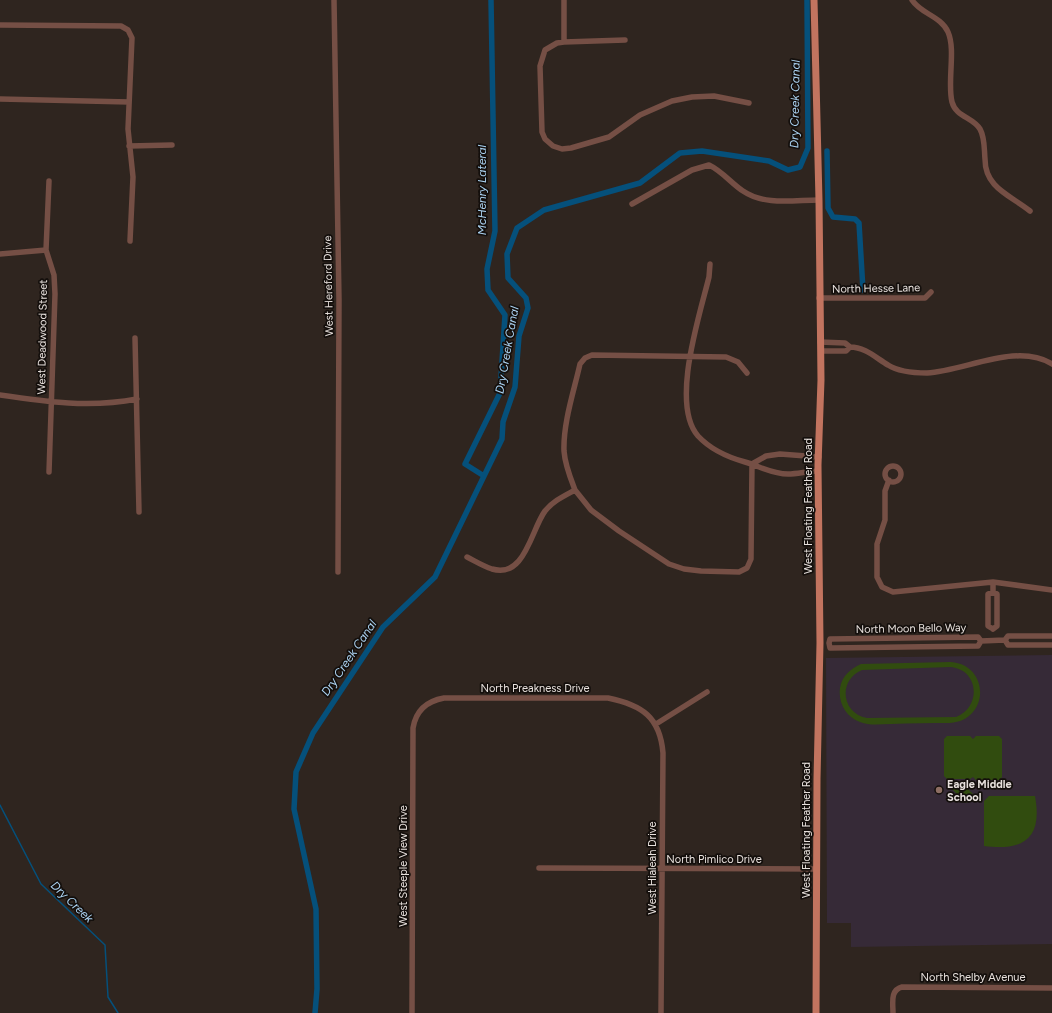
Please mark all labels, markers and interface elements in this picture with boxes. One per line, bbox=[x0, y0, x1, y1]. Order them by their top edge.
water label: Dry Creek Canal bbox=[787, 59, 803, 148]
water label: McHenry Lateral bbox=[475, 144, 489, 235]
street label: West Hereford Drive bbox=[321, 235, 336, 337]
street label: West Deadwood Street bbox=[35, 279, 50, 395]
street label: North Hesse Lane bbox=[832, 281, 920, 296]
water label: Dry Creek Canal bbox=[492, 305, 522, 395]
street label: West Floating Feather Road bbox=[802, 438, 815, 574]
water label: Dry Creek Canal bbox=[318, 617, 380, 699]
street label: North Moon Bello Way bbox=[856, 621, 967, 636]
street label: North Preakness Drive bbox=[480, 682, 590, 695]
street label: West Floating Feather Road bbox=[800, 762, 813, 898]
place label: Eagle Middle School bbox=[947, 778, 1012, 804]
marker: Eagle Middle School bbox=[934, 785, 944, 795]
street label: West Steeple View Drive bbox=[397, 805, 410, 927]
street label: West Hialeah Drive bbox=[646, 822, 659, 914]
street label: North Pimlico Drive bbox=[666, 853, 762, 866]
water label: Dry Creek bbox=[48, 878, 97, 926]
street label: North Shelby Avenue bbox=[921, 971, 1025, 984]

